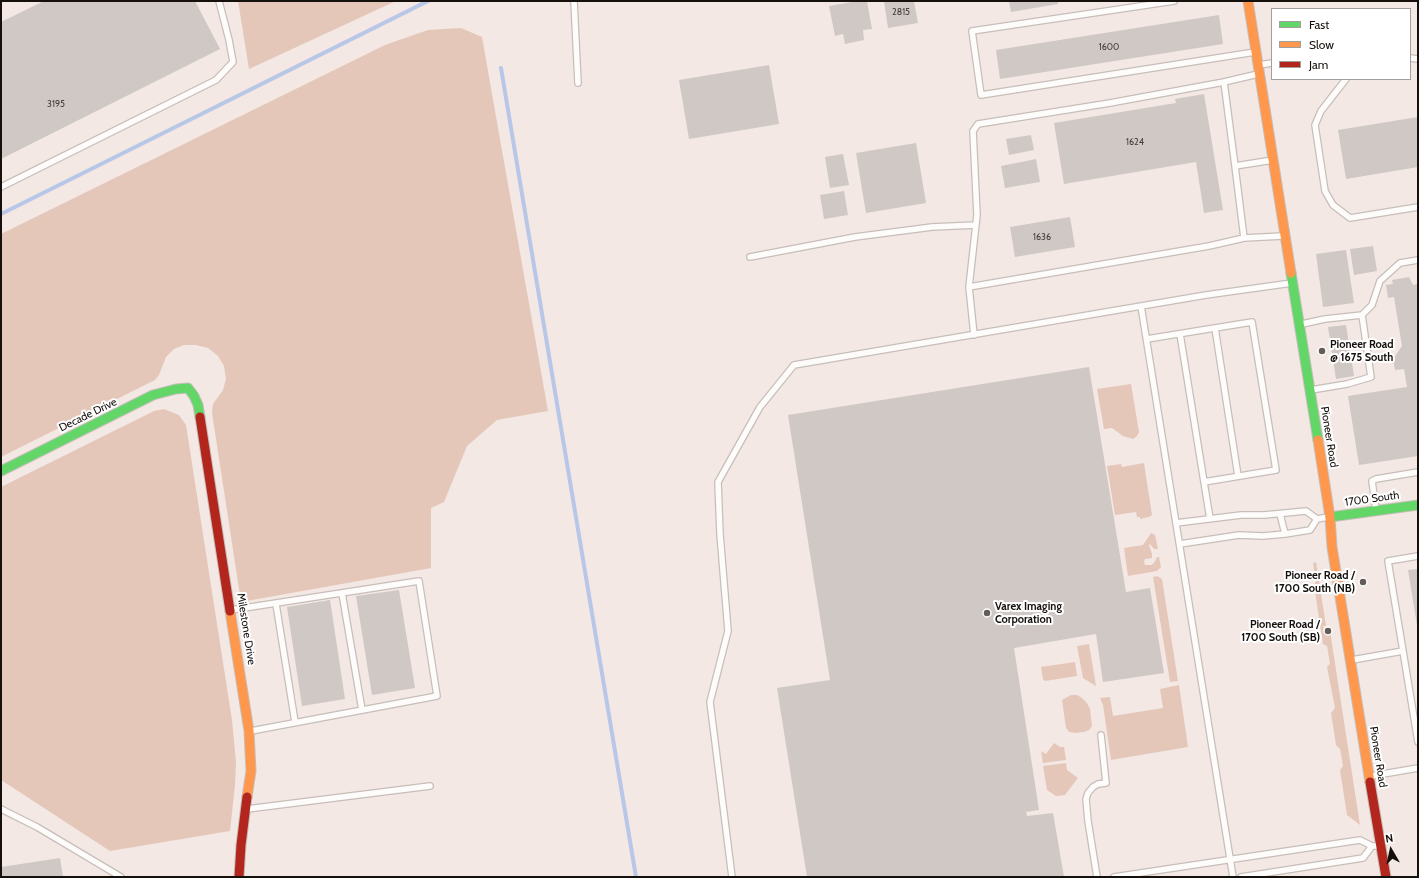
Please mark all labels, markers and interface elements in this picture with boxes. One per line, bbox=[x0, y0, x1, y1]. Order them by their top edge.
house number: 2815 bbox=[892, 7, 910, 17]
legend bbox=[1271, 8, 1411, 80]
text: Fast bbox=[1309, 17, 1329, 32]
text: Slow bbox=[1309, 37, 1334, 52]
house number: 1600 bbox=[1099, 42, 1119, 52]
text: Jam bbox=[1309, 57, 1328, 72]
house number: 3195 bbox=[47, 99, 65, 109]
house number: 1624 bbox=[1126, 137, 1144, 147]
house number: 1636 bbox=[1033, 232, 1051, 242]
place label: Pioneer Road @ 1675 South bbox=[1330, 338, 1394, 364]
marker: Pioneer Road @ 1675 South bbox=[1317, 346, 1327, 356]
street label: Decade Drive bbox=[57, 395, 119, 435]
street label: Pioneer Road bbox=[1318, 405, 1340, 469]
street label: 1700 South bbox=[1344, 489, 1400, 509]
place label: Pioneer Road / 1700 South (NB) bbox=[1275, 569, 1355, 595]
marker: Pioneer Road / 1700 South (NB) bbox=[1358, 577, 1368, 587]
street label: Milestone Drive bbox=[234, 592, 258, 666]
place label: Varex Imaging Corporation bbox=[995, 600, 1062, 626]
marker: Varex Imaging Corporation bbox=[982, 608, 992, 618]
place label: Pioneer Road / 1700 South (SB) bbox=[1241, 618, 1320, 644]
marker: Pioneer Road / 1700 South (SB) bbox=[1323, 626, 1333, 636]
street label: Pioneer Road bbox=[1367, 725, 1389, 789]
north arrow bbox=[1371, 830, 1411, 870]
text: N bbox=[1384, 831, 1394, 846]

